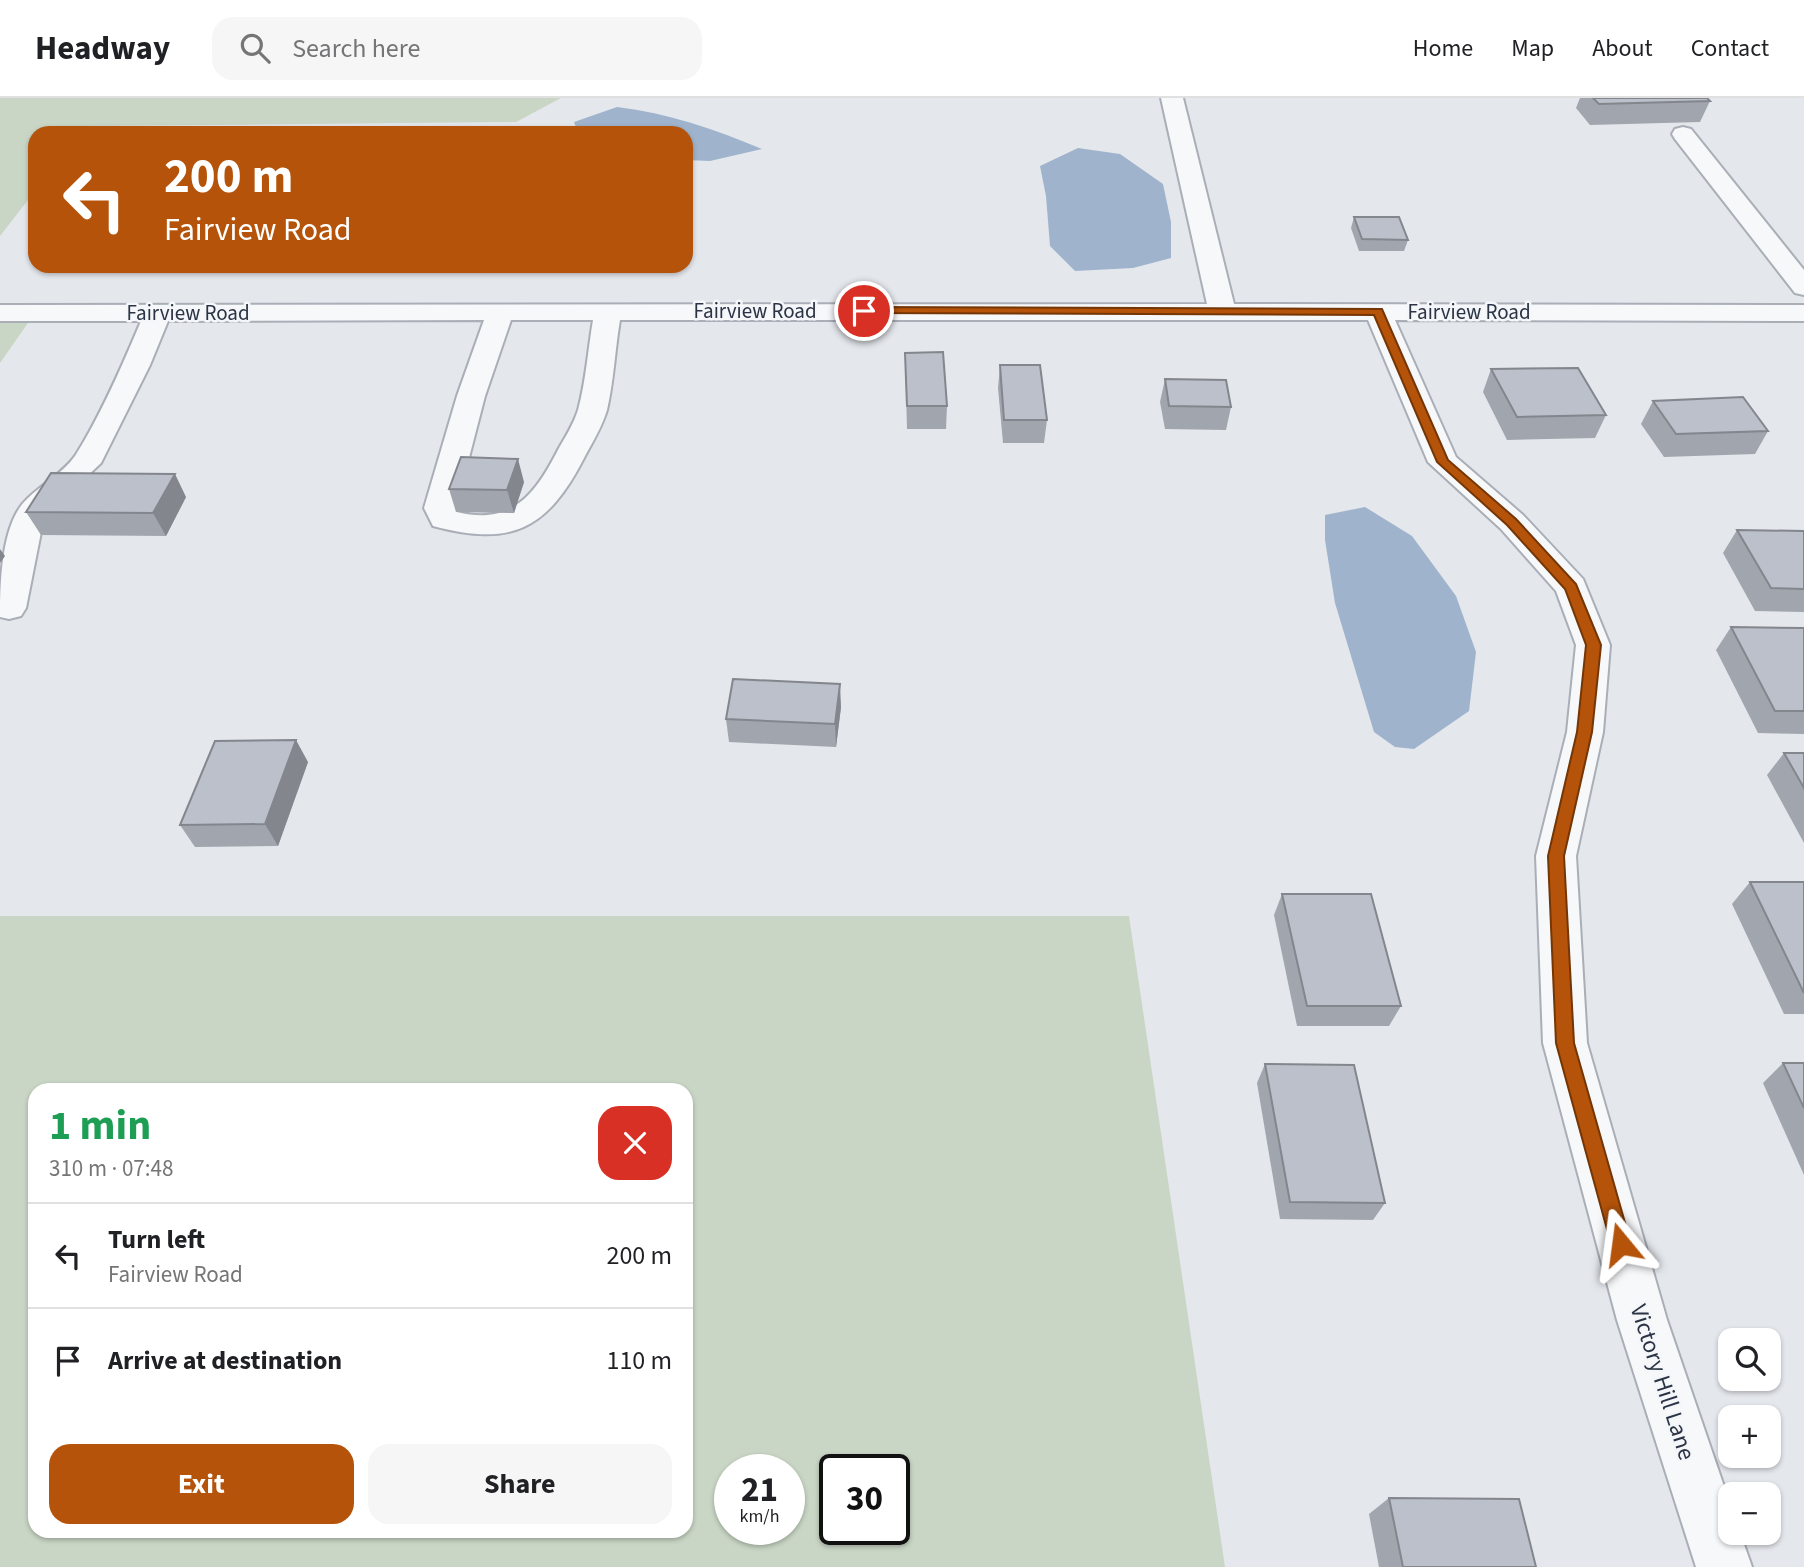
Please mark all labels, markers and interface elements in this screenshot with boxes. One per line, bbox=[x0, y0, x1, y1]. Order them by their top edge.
search box bbox=[212, 17, 702, 80]
text: Headway bbox=[35, 25, 170, 72]
icon: search bbox=[236, 29, 274, 67]
text: Search here bbox=[292, 30, 420, 67]
text: Home bbox=[1413, 31, 1473, 66]
text: Map bbox=[1511, 31, 1554, 66]
text: About bbox=[1592, 31, 1653, 66]
text: Contact bbox=[1691, 31, 1769, 66]
text: 200 m bbox=[164, 142, 293, 212]
icon: left bbox=[49, 154, 140, 245]
text: Fairview Road bbox=[164, 207, 352, 253]
pin bbox=[834, 281, 894, 341]
icon: arrive bbox=[845, 292, 883, 330]
street label: Fairview Road bbox=[693, 296, 817, 326]
street label: Fairview Road bbox=[1407, 297, 1531, 327]
street label: Fairview Road bbox=[126, 298, 250, 328]
text: 1 min bbox=[49, 1096, 151, 1156]
button: close bbox=[598, 1106, 672, 1180]
text: 310 m · 07:48 bbox=[49, 1152, 173, 1185]
position arrow bbox=[1584, 1207, 1658, 1281]
text: Turn left bbox=[108, 1221, 205, 1258]
icon: left bbox=[49, 1237, 87, 1275]
text: 200 m bbox=[606, 1237, 672, 1274]
text: Fairview Road bbox=[108, 1258, 243, 1291]
street label: Victory Hill Lane bbox=[1621, 1300, 1704, 1465]
map controls bbox=[1718, 1328, 1781, 1545]
button: search bbox=[1718, 1328, 1781, 1391]
icon: arrive bbox=[49, 1342, 87, 1380]
text: Arrive at destination bbox=[108, 1342, 342, 1379]
text: 110 m bbox=[606, 1342, 672, 1379]
button: + bbox=[1718, 1405, 1781, 1468]
button: Exit bbox=[49, 1444, 354, 1524]
button: Share bbox=[368, 1444, 672, 1524]
speed limit sign: 30 bbox=[819, 1454, 910, 1545]
text: 21 bbox=[741, 1465, 778, 1515]
button: − bbox=[1718, 1482, 1781, 1545]
text: km/h bbox=[740, 1504, 779, 1529]

